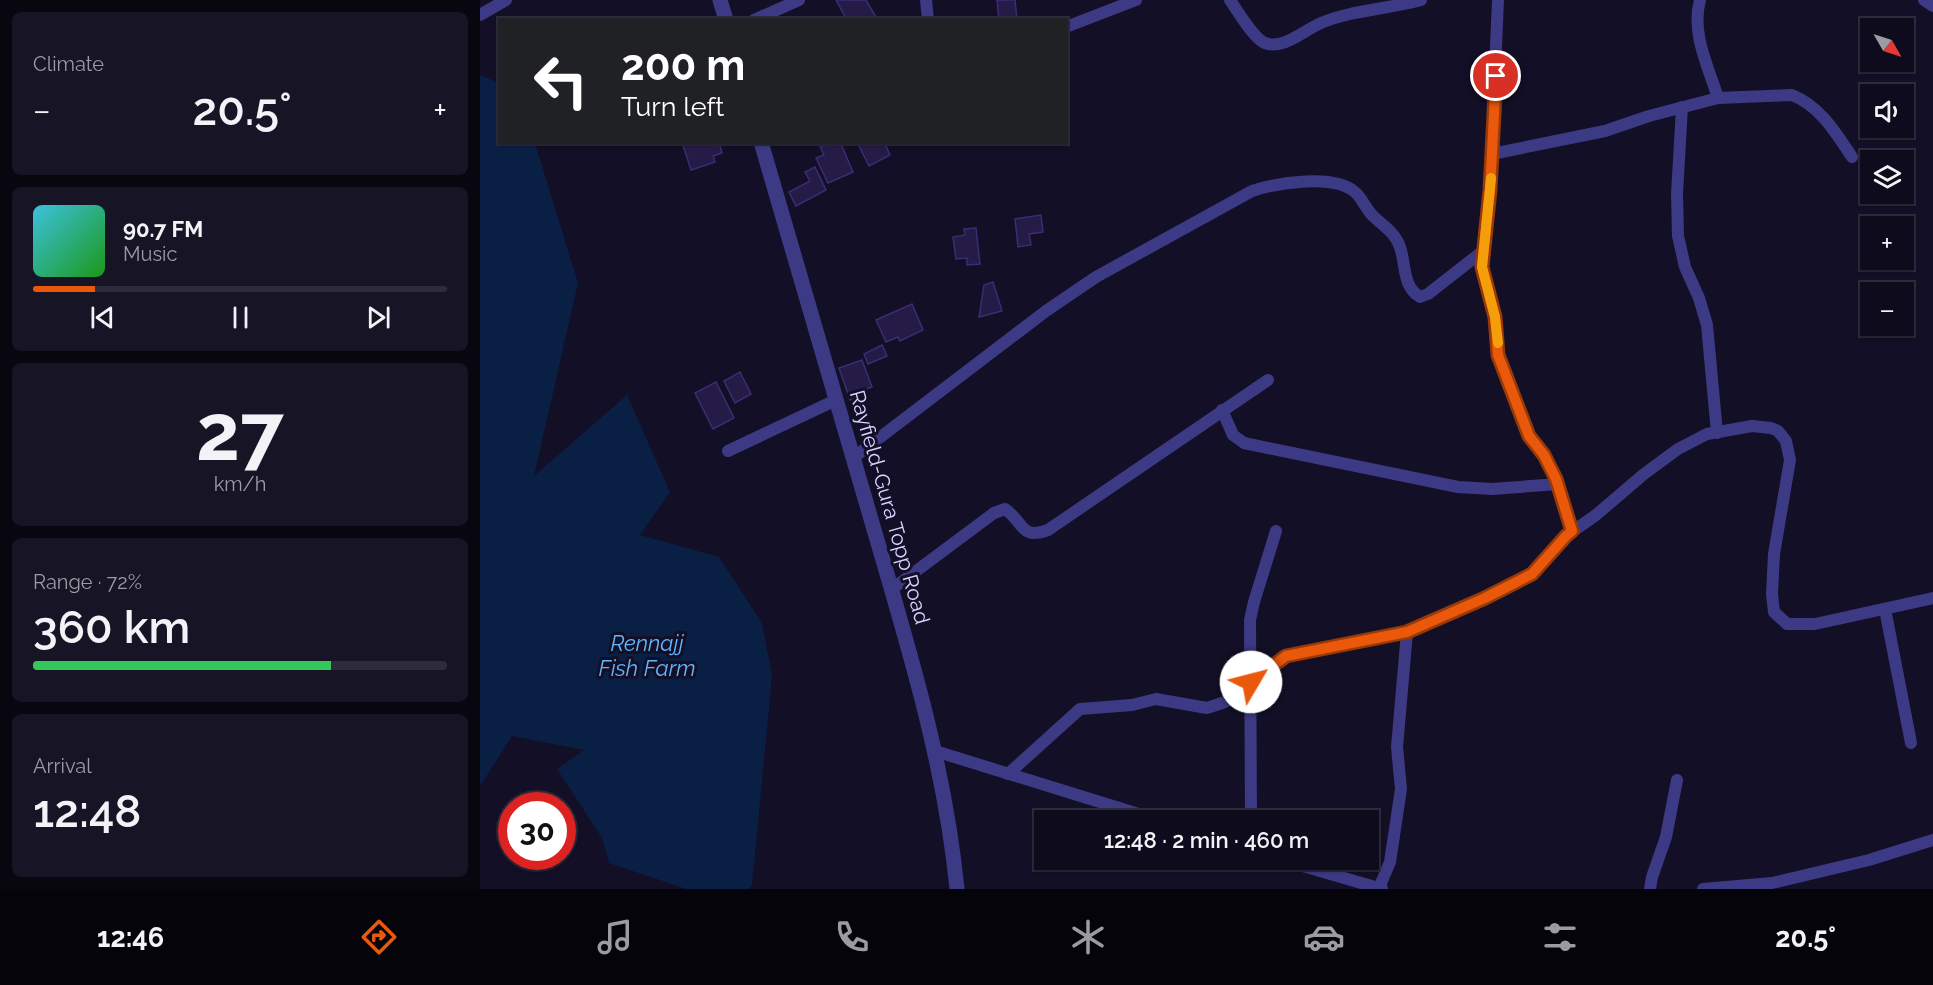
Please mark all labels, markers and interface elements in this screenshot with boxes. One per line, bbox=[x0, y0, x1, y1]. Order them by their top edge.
north arrow bbox=[1860, 18, 1914, 72]
map controls bbox=[1860, 18, 1914, 336]
text: 200 m bbox=[621, 41, 745, 90]
icon: left bbox=[522, 42, 600, 120]
pin bbox=[1470, 50, 1521, 101]
text: Climate bbox=[33, 52, 104, 76]
icon: arrive bbox=[1479, 59, 1512, 92]
text: 20.5° bbox=[192, 83, 292, 136]
button: sound bbox=[1860, 84, 1914, 138]
text: − bbox=[33, 91, 51, 130]
text: + bbox=[433, 91, 447, 130]
text: Turn left bbox=[621, 91, 724, 122]
button: layers bbox=[1860, 150, 1914, 204]
text: 90.7 FM bbox=[123, 216, 203, 242]
button: + bbox=[1860, 216, 1914, 270]
text: Music bbox=[123, 242, 177, 266]
button: − bbox=[1860, 282, 1914, 336]
icon: previous bbox=[86, 301, 119, 334]
icon: pause bbox=[224, 301, 257, 334]
icon: next bbox=[362, 301, 395, 334]
text: 27 bbox=[196, 387, 284, 478]
street label: Rayfield-Gura Topp Road bbox=[845, 387, 935, 627]
text: km/h bbox=[214, 472, 266, 496]
text: Range · 72% bbox=[33, 570, 142, 594]
text: 360 km bbox=[33, 601, 190, 654]
water label: Rennajj Fish Farm bbox=[598, 630, 696, 681]
position arrow bbox=[1219, 650, 1283, 714]
text: Arrival bbox=[33, 754, 92, 778]
text: 12:48 bbox=[33, 785, 141, 838]
speed limit sign: 30 bbox=[498, 792, 576, 870]
text: 12:48 · 2 min · 460 m bbox=[1104, 827, 1309, 853]
icon: directions bbox=[358, 916, 400, 958]
icon: music bbox=[594, 916, 636, 958]
icon: phone bbox=[831, 916, 873, 958]
icon: climate bbox=[1067, 916, 1109, 958]
icon: car bbox=[1303, 916, 1345, 958]
icon: filters bbox=[1539, 916, 1581, 958]
text: 12:46 bbox=[97, 922, 164, 953]
text: 20.5° bbox=[1775, 922, 1836, 953]

